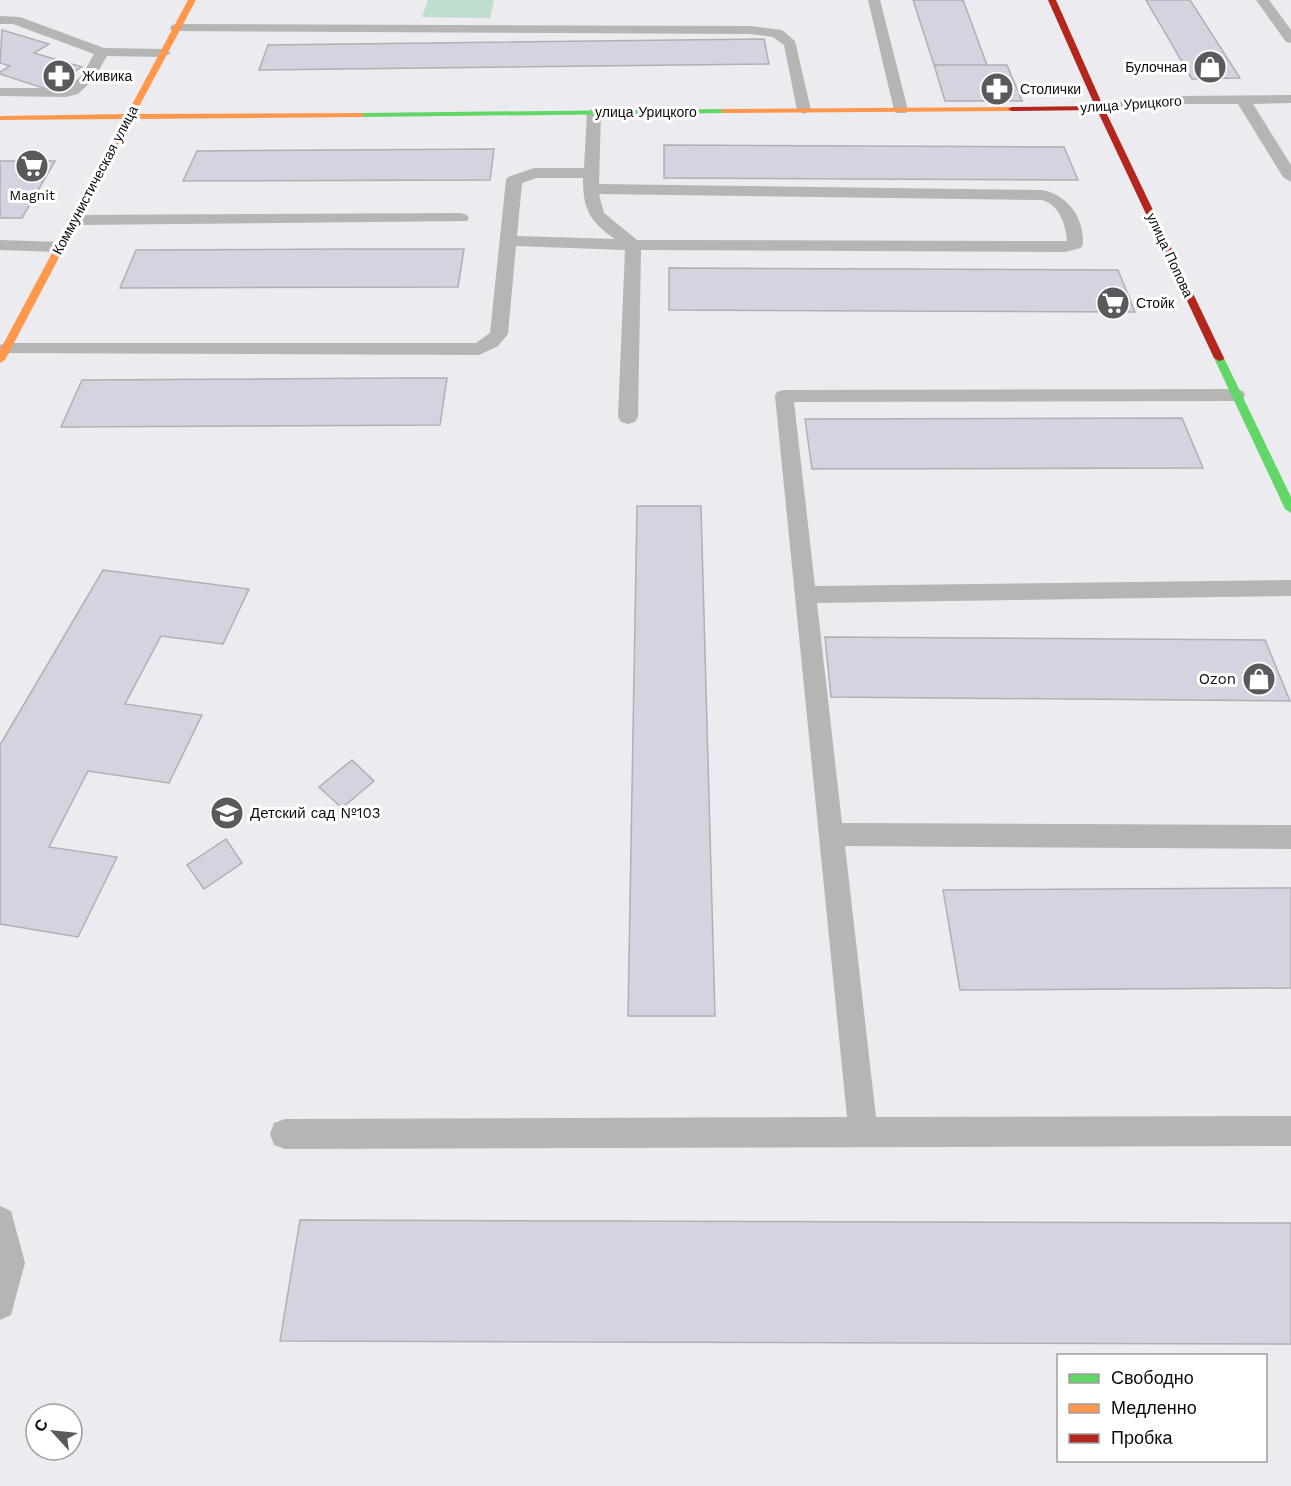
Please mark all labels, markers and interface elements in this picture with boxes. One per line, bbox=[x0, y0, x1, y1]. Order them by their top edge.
shop icon: Булочная bbox=[1192, 49, 1228, 85]
pharmacy icon: Живика bbox=[41, 58, 77, 94]
place label: Булочная bbox=[1125, 59, 1187, 75]
place label: Живика bbox=[82, 68, 132, 84]
pharmacy icon: Столички bbox=[979, 71, 1015, 107]
place label: Столички bbox=[1020, 81, 1081, 97]
street label: улица Урицкого bbox=[1080, 92, 1183, 116]
street label: Коммунистическая улица bbox=[49, 103, 141, 257]
street label: улица Урицкого bbox=[595, 104, 697, 120]
supermarket icon: Magnit bbox=[14, 148, 50, 184]
place label: Magnit bbox=[9, 187, 55, 203]
street label: улица Попова bbox=[1143, 210, 1197, 300]
supermarket icon: Стойк bbox=[1095, 285, 1131, 321]
place label: Стойк bbox=[1136, 295, 1175, 311]
shop icon: Ozon bbox=[1241, 661, 1277, 697]
place label: Ozon bbox=[1199, 670, 1236, 688]
school or university icon: Детский сад №103 bbox=[209, 795, 245, 831]
place label: Детский сад №103 bbox=[250, 804, 380, 822]
legend bbox=[1057, 1354, 1267, 1462]
text: Свободно bbox=[1111, 1367, 1194, 1388]
text: Медленно bbox=[1111, 1397, 1197, 1418]
north arrow bbox=[24, 1402, 84, 1462]
text: С bbox=[30, 1416, 52, 1435]
text: Пробка bbox=[1111, 1427, 1174, 1448]

